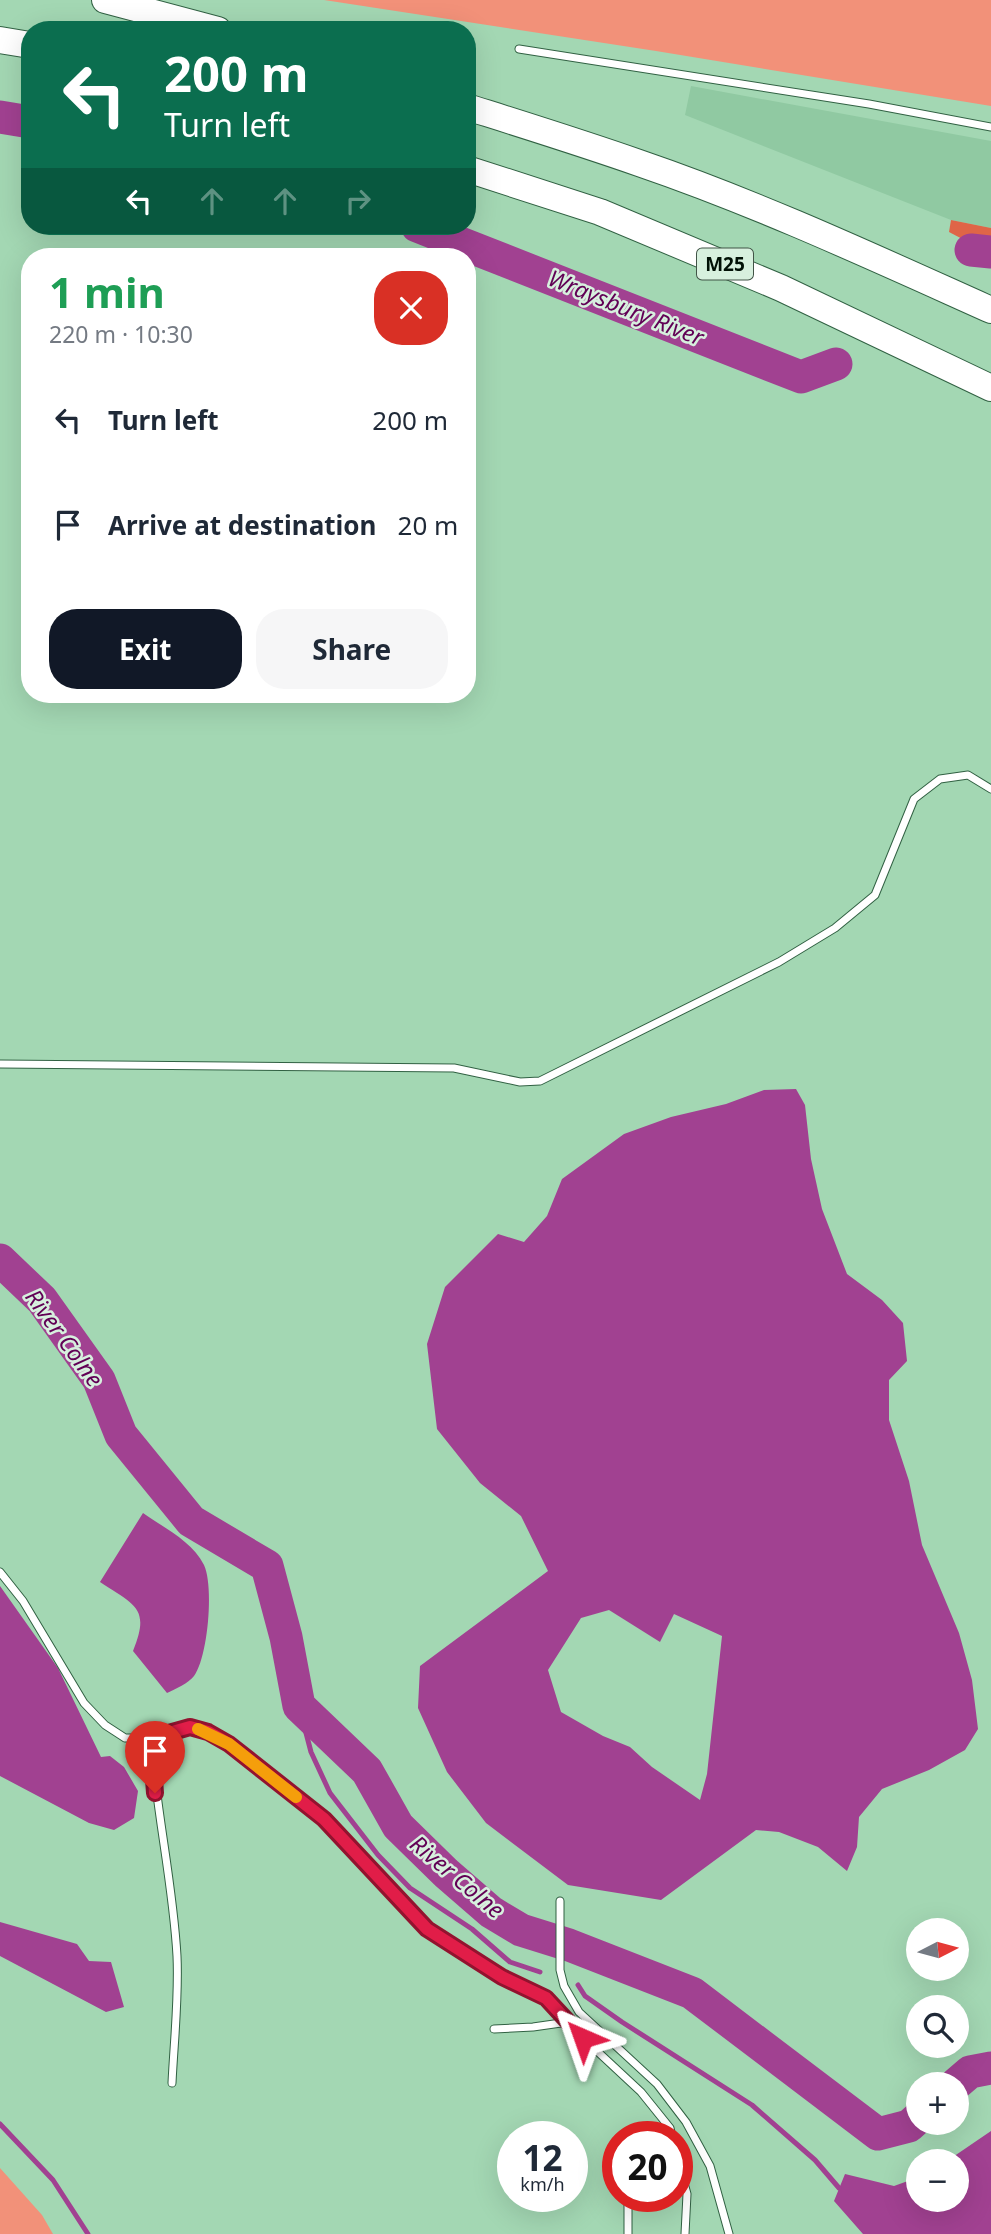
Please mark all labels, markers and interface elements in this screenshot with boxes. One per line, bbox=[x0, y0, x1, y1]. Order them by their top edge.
text: 200 m bbox=[164, 40, 309, 106]
icon: left bbox=[49, 49, 140, 140]
text: Turn left bbox=[164, 103, 290, 146]
icon: left bbox=[120, 182, 158, 220]
icon: ahead bbox=[193, 182, 231, 220]
icon: ahead bbox=[266, 182, 304, 220]
icon: right bbox=[339, 182, 377, 220]
road number: M25 bbox=[697, 248, 753, 280]
water label: Wraysbury River bbox=[544, 261, 710, 353]
text: 1 min bbox=[49, 263, 165, 320]
button: close bbox=[374, 271, 448, 345]
text: 220 m · 10:30 bbox=[49, 318, 193, 350]
icon: left bbox=[49, 401, 87, 439]
text: Turn left bbox=[108, 402, 219, 438]
text: 200 m bbox=[372, 402, 448, 438]
icon: arrive bbox=[49, 506, 87, 544]
text: Arrive at destination bbox=[108, 507, 377, 543]
text: 20 m bbox=[398, 507, 458, 543]
button: Exit bbox=[49, 609, 242, 689]
button: Share bbox=[256, 609, 448, 689]
water label: River Colne bbox=[18, 1282, 111, 1393]
pin bbox=[125, 1721, 185, 1793]
icon: arrive bbox=[136, 1732, 174, 1770]
water label: River Colne bbox=[404, 1827, 511, 1925]
north arrow bbox=[906, 1918, 970, 1981]
map controls bbox=[906, 1918, 969, 2212]
button: search bbox=[906, 1995, 969, 2058]
position arrow bbox=[546, 2001, 620, 2075]
button: + bbox=[906, 2072, 969, 2135]
speed limit sign: 20 bbox=[602, 2121, 693, 2212]
text: 12 bbox=[522, 2134, 563, 2181]
button: − bbox=[906, 2149, 969, 2212]
text: km/h bbox=[520, 2172, 565, 2196]

